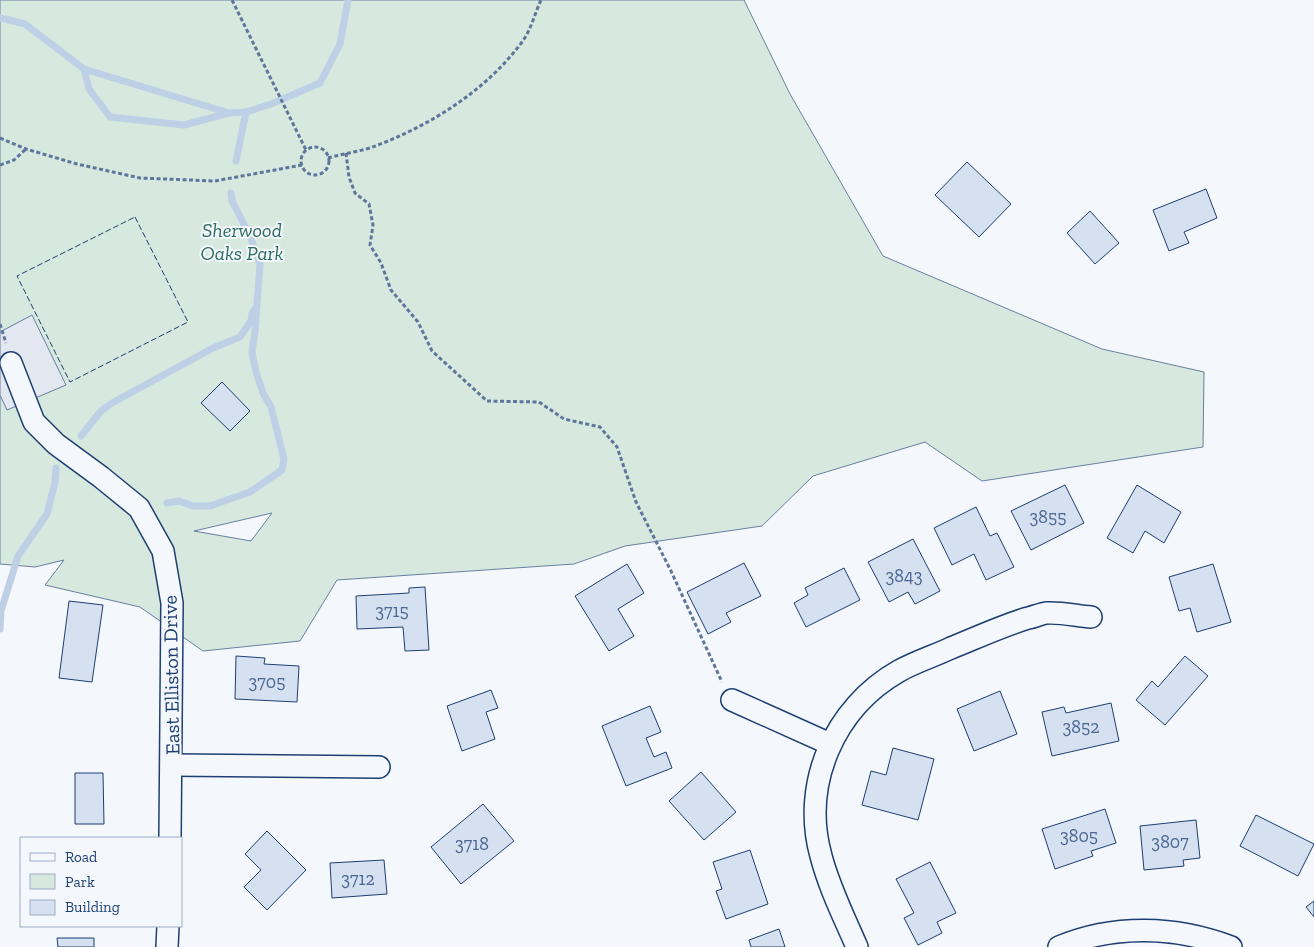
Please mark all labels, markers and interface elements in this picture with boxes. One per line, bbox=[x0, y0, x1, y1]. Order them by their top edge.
park label: Sherwood Oaks Park bbox=[201, 218, 283, 265]
house number: 3855 bbox=[1030, 506, 1066, 528]
house number: 3843 bbox=[886, 565, 923, 587]
street label: East Elliston Drive bbox=[158, 595, 184, 755]
house number: 3715 bbox=[375, 600, 409, 622]
house number: 3705 bbox=[249, 671, 285, 693]
house number: 3852 bbox=[1063, 716, 1099, 738]
house number: 3805 bbox=[1060, 825, 1098, 847]
house number: 3807 bbox=[1151, 831, 1189, 853]
house number: 3718 bbox=[455, 833, 489, 855]
legend bbox=[20, 837, 182, 927]
text: Road bbox=[65, 848, 98, 866]
house number: 3712 bbox=[341, 868, 375, 890]
text: Park bbox=[65, 873, 95, 891]
text: Building bbox=[65, 898, 120, 916]

